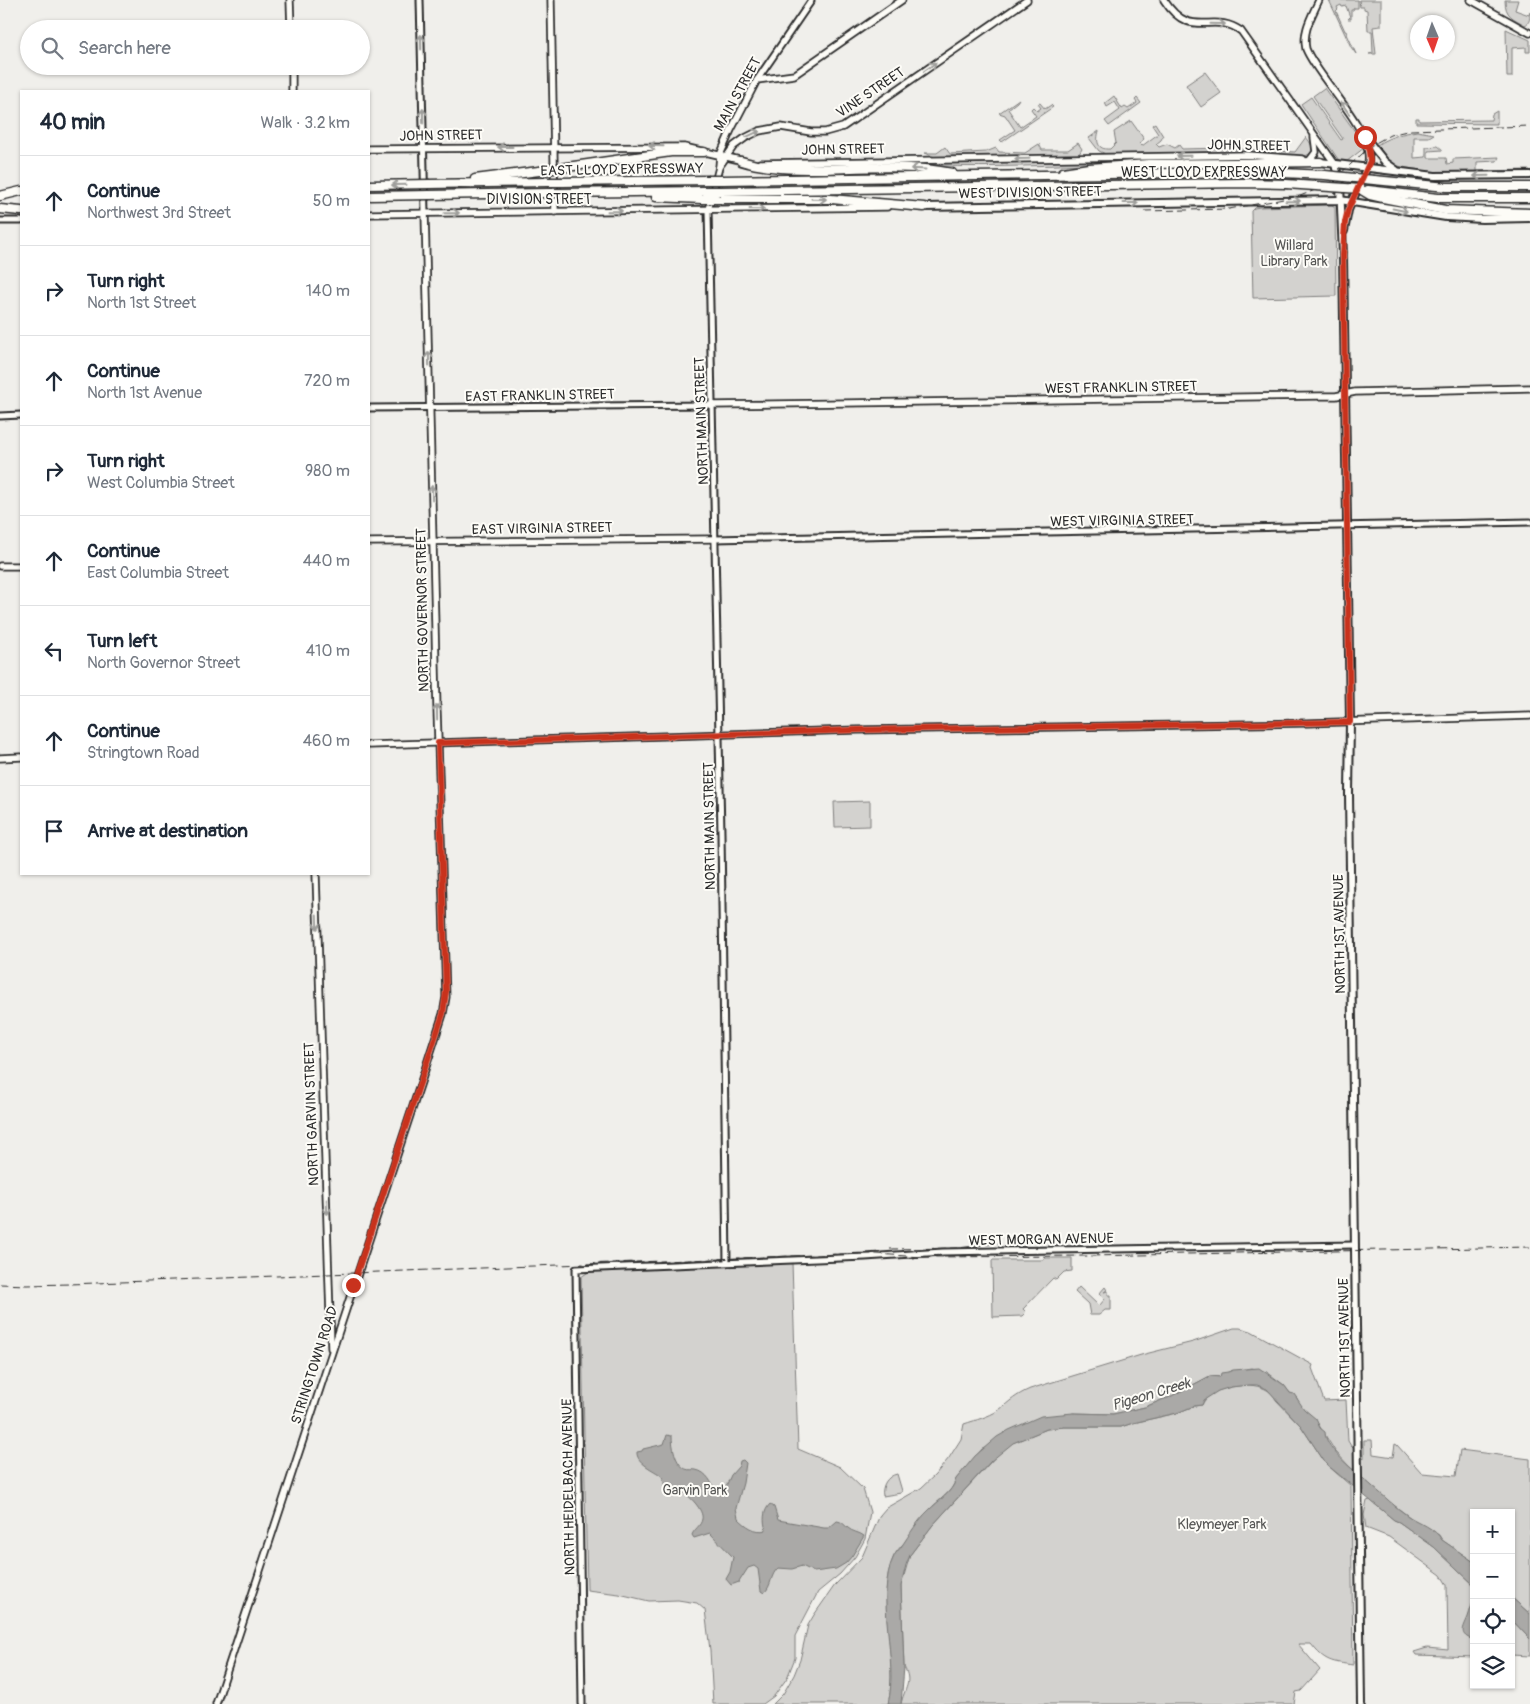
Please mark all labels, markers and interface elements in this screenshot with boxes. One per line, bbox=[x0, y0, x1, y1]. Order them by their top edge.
north arrow bbox=[1410, 15, 1455, 60]
one-way arrow bbox=[1210, 19, 1226, 29]
search box bbox=[20, 20, 370, 75]
icon: search bbox=[38, 34, 66, 62]
one-way arrow bbox=[416, 34, 426, 50]
text: Search here bbox=[78, 36, 171, 60]
street label: MAIN STREET bbox=[710, 54, 765, 134]
one-way arrow bbox=[923, 62, 937, 72]
street label: VINE STREET bbox=[833, 63, 908, 121]
one-way arrow bbox=[1340, 101, 1350, 115]
one-way arrow bbox=[418, 108, 428, 124]
text: 40 min bbox=[40, 109, 105, 136]
text: Walk · 3.2 km bbox=[261, 113, 350, 133]
street label: JOHN STREET bbox=[399, 126, 483, 145]
route start bbox=[1354, 126, 1377, 149]
one-way arrow bbox=[745, 129, 760, 138]
street label: JOHN STREET bbox=[1207, 136, 1291, 155]
street label: JOHN STREET bbox=[801, 140, 885, 159]
one-way arrow bbox=[497, 142, 514, 152]
one-way arrow bbox=[648, 142, 664, 151]
one-way arrow bbox=[1177, 151, 1193, 161]
one-way arrow bbox=[1014, 154, 1030, 164]
street label: EAST LLOYD EXPRESSWAY bbox=[540, 160, 704, 179]
street label: WEST LLOYD EXPRESSWAY bbox=[1121, 164, 1287, 181]
one-way arrow bbox=[910, 165, 926, 174]
one-way arrow bbox=[1474, 171, 1490, 181]
text: Continue bbox=[87, 179, 160, 203]
one-way arrow bbox=[392, 180, 408, 189]
street label: WEST DIVISION STREET bbox=[958, 183, 1102, 202]
icon: ahead bbox=[40, 187, 68, 215]
text: 50 m bbox=[313, 191, 350, 211]
street label: DIVISION STREET bbox=[487, 191, 592, 208]
one-way arrow bbox=[810, 194, 826, 204]
one-way arrow bbox=[1285, 196, 1301, 205]
one-way arrow bbox=[1122, 198, 1138, 208]
text: Northwest 3rd Street bbox=[87, 203, 231, 223]
one-way arrow bbox=[748, 204, 765, 214]
one-way arrow bbox=[606, 206, 623, 216]
one-way arrow bbox=[1391, 206, 1407, 215]
one-way arrow bbox=[444, 208, 460, 218]
park label: Willard Library Park bbox=[1260, 237, 1328, 270]
text: Turn right bbox=[87, 269, 165, 293]
icon: right bbox=[40, 277, 68, 305]
text: 140 m bbox=[306, 281, 350, 301]
text: North 1st Street bbox=[87, 293, 196, 313]
one-way arrow bbox=[424, 351, 434, 368]
street label: NORTH MAIN STREET bbox=[691, 356, 712, 485]
text: Continue bbox=[87, 359, 160, 383]
icon: ahead bbox=[40, 367, 68, 395]
text: 720 m bbox=[304, 371, 350, 391]
street label: WEST FRANKLIN STREET bbox=[1045, 378, 1198, 397]
text: North 1st Avenue bbox=[87, 383, 202, 403]
street label: EAST FRANKLIN STREET bbox=[465, 386, 615, 405]
text: Turn right bbox=[87, 449, 165, 473]
icon: right bbox=[40, 457, 68, 485]
text: 980 m bbox=[305, 461, 350, 481]
text: West Columbia Street bbox=[87, 473, 235, 493]
one-way arrow bbox=[427, 485, 437, 502]
street label: WEST VIRGINIA STREET bbox=[1050, 511, 1194, 530]
street label: EAST VIRGINIA STREET bbox=[471, 519, 613, 538]
street label: NORTH GOVERNOR STREET bbox=[413, 528, 432, 692]
text: Continue bbox=[87, 539, 160, 563]
icon: ahead bbox=[40, 547, 68, 575]
text: 440 m bbox=[303, 551, 350, 571]
text: East Columbia Street bbox=[87, 563, 229, 583]
text: Turn left bbox=[87, 629, 157, 653]
icon: left bbox=[40, 637, 68, 665]
text: 410 m bbox=[306, 641, 350, 661]
text: North Governor Street bbox=[87, 653, 240, 673]
one-way arrow bbox=[432, 704, 442, 720]
text: Continue bbox=[87, 719, 160, 743]
icon: ahead bbox=[40, 727, 68, 755]
text: 460 m bbox=[303, 731, 350, 751]
text: Stringtown Road bbox=[87, 743, 200, 763]
street label: NORTH MAIN STREET bbox=[700, 762, 719, 890]
icon: arrive bbox=[40, 817, 68, 845]
text: Arrive at destination bbox=[87, 819, 248, 843]
street label: NORTH 1ST AVENUE bbox=[1330, 874, 1349, 994]
one-way arrow bbox=[312, 914, 322, 930]
street label: NORTH GARVIN STREET bbox=[300, 1042, 323, 1186]
one-way arrow bbox=[322, 1199, 331, 1215]
street label: WEST MORGAN AVENUE bbox=[968, 1230, 1114, 1249]
route end bbox=[342, 1274, 365, 1297]
street label: NORTH 1ST AVENUE bbox=[1335, 1278, 1354, 1398]
street label: STRINGTOWN ROAD bbox=[287, 1304, 342, 1426]
water label: Pigeon Creek bbox=[1110, 1373, 1194, 1415]
street label: NORTH HEIDELBACH AVENUE bbox=[558, 1398, 579, 1576]
park label: Garvin Park bbox=[663, 1482, 728, 1499]
map controls bbox=[1470, 1509, 1515, 1689]
button: + bbox=[1470, 1509, 1515, 1554]
park label: Kleymeyer Park bbox=[1177, 1516, 1267, 1533]
button: − bbox=[1470, 1554, 1515, 1599]
button: locate bbox=[1470, 1599, 1515, 1644]
button: layers bbox=[1470, 1644, 1515, 1689]

